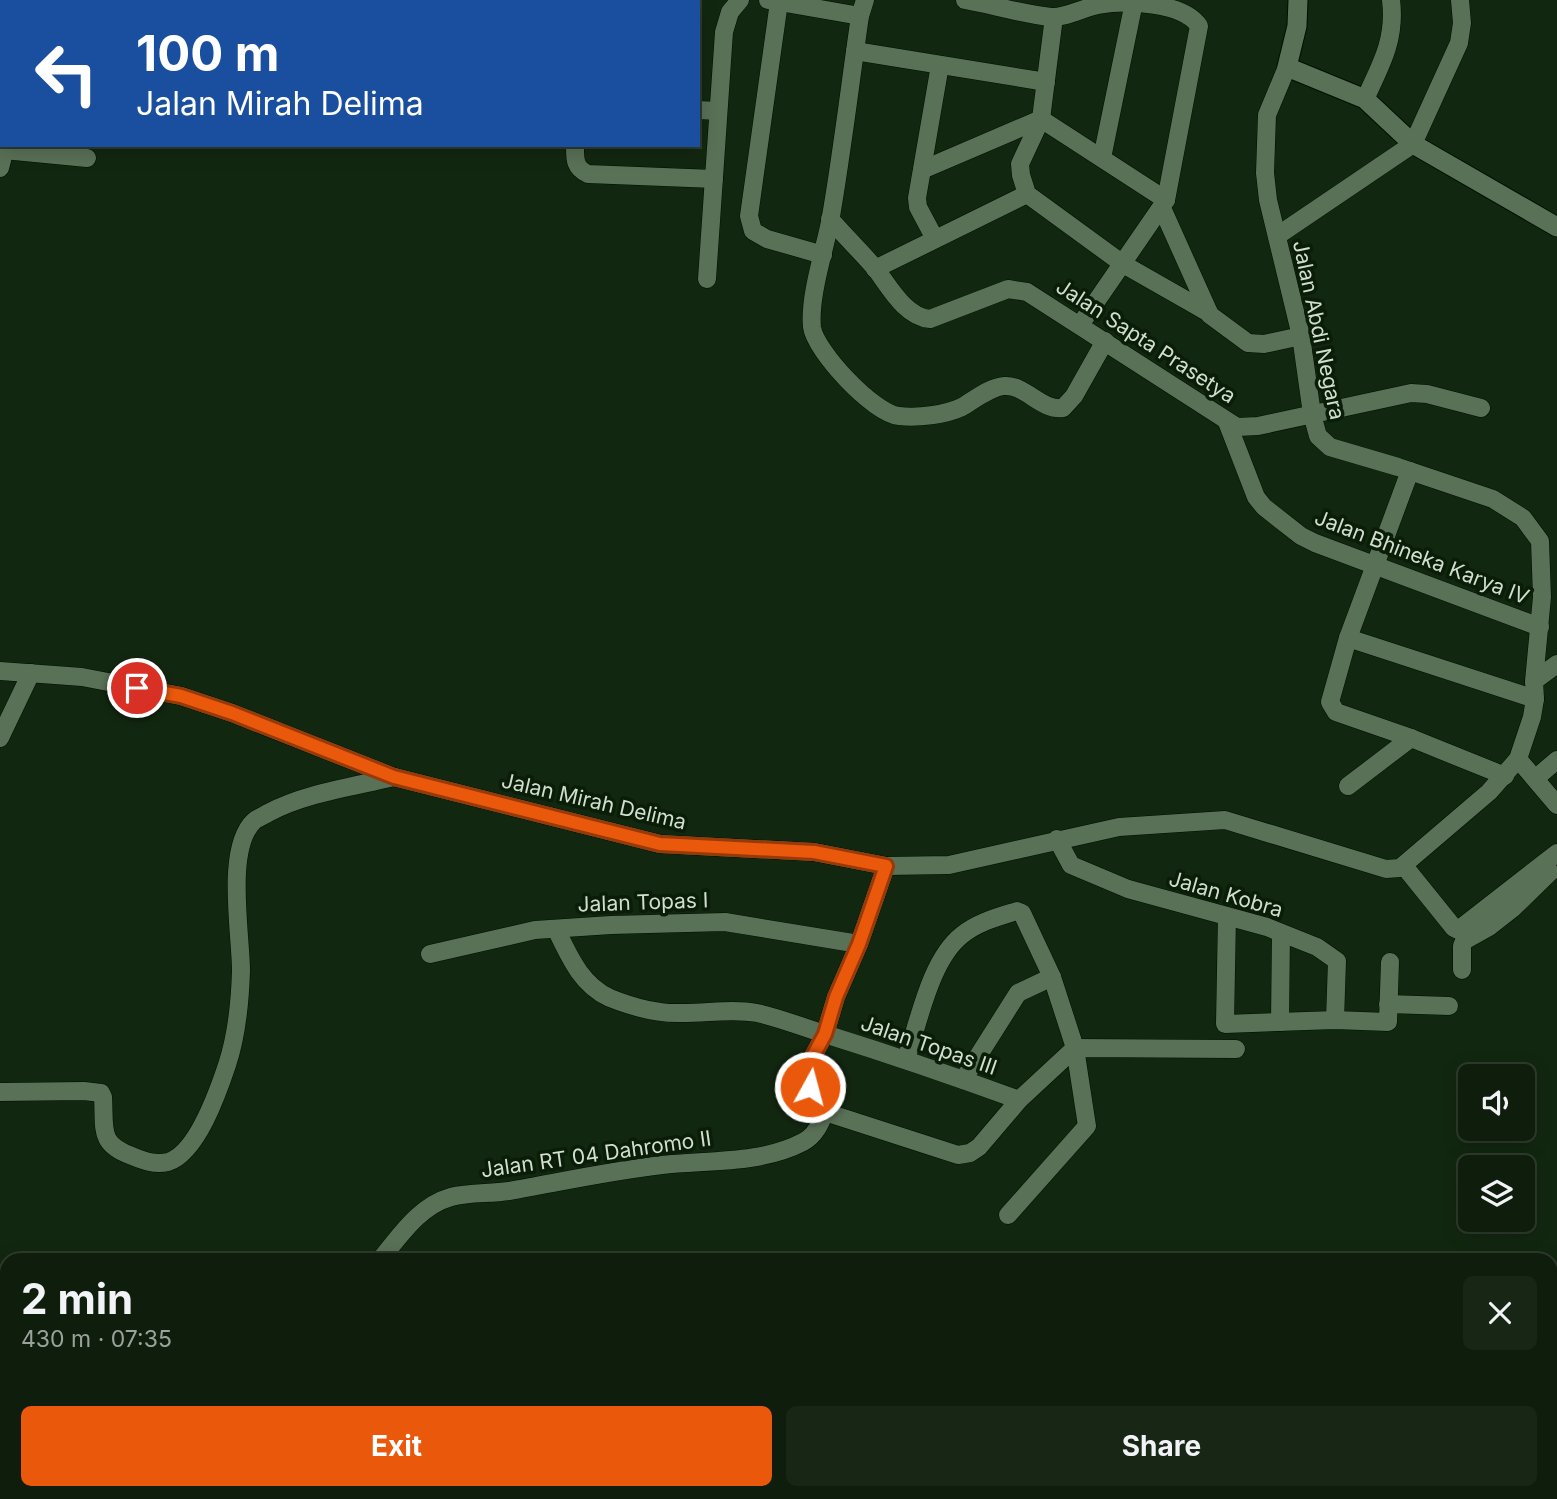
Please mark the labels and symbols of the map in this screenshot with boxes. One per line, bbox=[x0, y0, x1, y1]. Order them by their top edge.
street label: Jalan Abdi Negara bbox=[1288, 238, 1350, 422]
street label: Jalan Sapta Prasetya bbox=[1052, 274, 1240, 408]
street label: Jalan Bhineka Karya IV bbox=[1311, 505, 1533, 609]
pin bbox=[107, 658, 167, 718]
street label: Jalan Mirah Delima bbox=[499, 768, 689, 834]
street label: Jalan Kobra bbox=[1166, 866, 1286, 922]
street label: Jalan Topas I bbox=[577, 887, 709, 917]
street label: Jalan Topas III bbox=[858, 1010, 1000, 1080]
position arrow bbox=[773, 1050, 847, 1124]
street label: Jalan RT 04 Dahromo II bbox=[479, 1125, 713, 1183]

